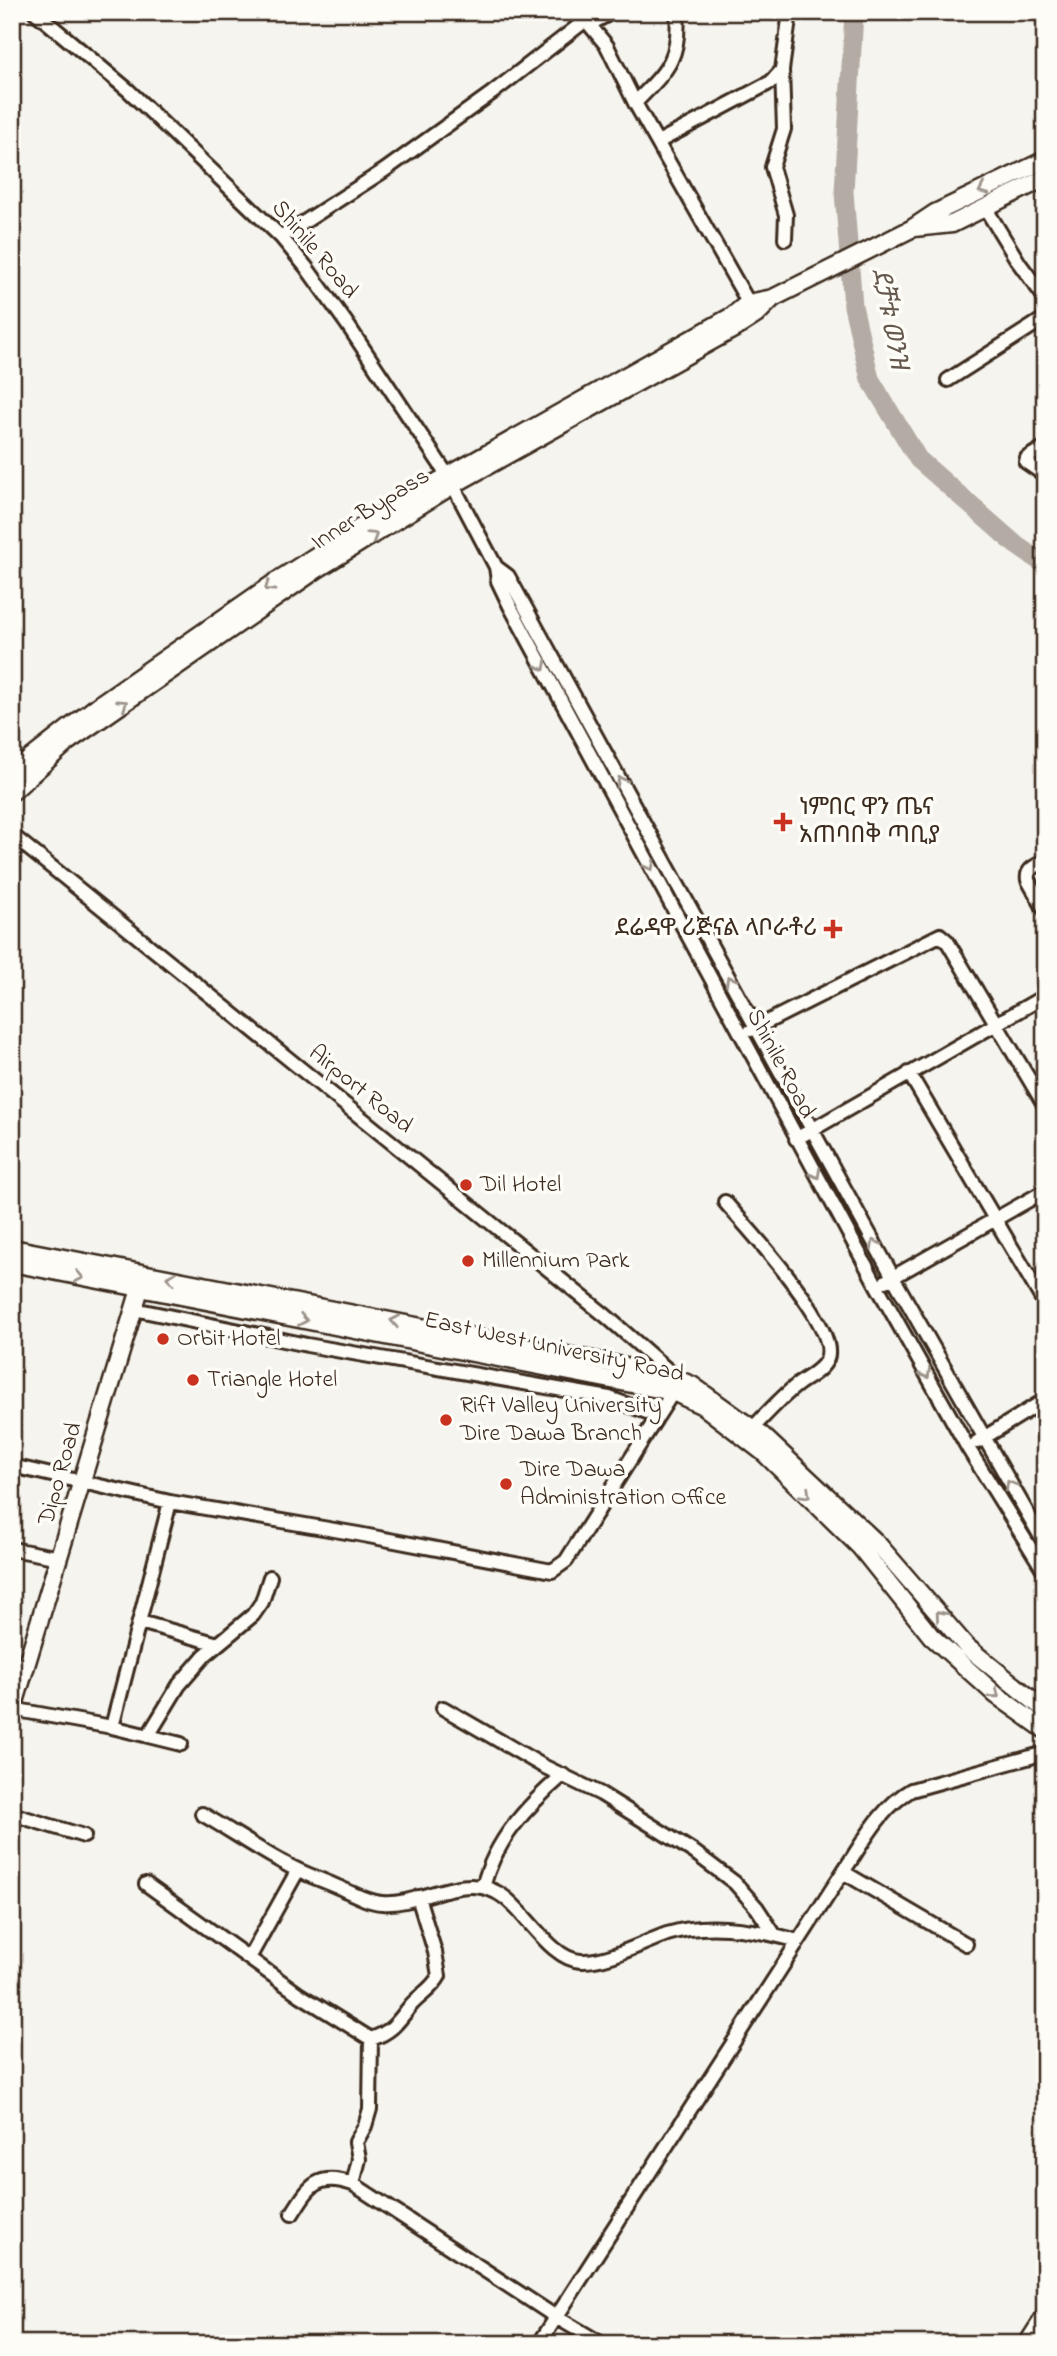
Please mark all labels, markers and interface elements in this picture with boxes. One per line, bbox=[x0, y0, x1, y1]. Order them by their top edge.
one-way arrow bbox=[978, 182, 991, 196]
street label: Shinile Road bbox=[262, 193, 366, 308]
water label: ደቻቱ ወንዝ bbox=[860, 265, 917, 375]
street label: Inner Bypass bbox=[305, 460, 437, 561]
one-way arrow bbox=[365, 531, 378, 544]
one-way arrow bbox=[264, 579, 277, 591]
one-way arrow bbox=[534, 659, 548, 671]
one-way arrow bbox=[115, 700, 128, 712]
one-way arrow bbox=[616, 776, 629, 788]
place label: ነምበር ዋን ጤና አጠባበቅ ጣቢያ bbox=[799, 791, 940, 854]
marker: ነምበር ዋን ጤና አጠባበቅ ጣቢያ bbox=[773, 812, 793, 832]
one-way arrow bbox=[642, 859, 655, 871]
place label: ደሬዳዋ ሪጅናል ላቦራቶሪ bbox=[615, 912, 817, 947]
marker: ደሬዳዋ ሪጅናል ላቦራቶሪ bbox=[823, 919, 843, 939]
one-way arrow bbox=[725, 975, 738, 988]
street label: Shinile Road bbox=[736, 1003, 824, 1126]
street label: Airport Road bbox=[300, 1037, 420, 1143]
one-way arrow bbox=[808, 1167, 821, 1180]
place label: Dil Hotel bbox=[479, 1168, 561, 1203]
marker: Dil Hotel bbox=[458, 1177, 474, 1193]
one-way arrow bbox=[870, 1239, 883, 1251]
place label: Millennium Park bbox=[482, 1244, 630, 1279]
marker: Millennium Park bbox=[460, 1253, 476, 1269]
one-way arrow bbox=[73, 1269, 85, 1284]
one-way arrow bbox=[165, 1272, 177, 1287]
street label: East West University Road bbox=[421, 1303, 688, 1394]
one-way arrow bbox=[297, 1312, 308, 1327]
one-way arrow bbox=[389, 1314, 401, 1329]
place label: Orbit Hotel bbox=[177, 1322, 281, 1357]
marker: Orbit Hotel bbox=[155, 1331, 171, 1347]
place label: Triangle Hotel bbox=[207, 1363, 337, 1398]
one-way arrow bbox=[918, 1366, 931, 1379]
marker: Triangle Hotel bbox=[185, 1372, 201, 1388]
place label: Rift Valley University Dire Dawa Branch bbox=[459, 1389, 662, 1452]
marker: Rift Valley University Dire Dawa Branch bbox=[438, 1412, 454, 1428]
street label: Dipo Road bbox=[29, 1418, 93, 1531]
place label: Dire Dawa Administration Office bbox=[519, 1453, 727, 1516]
marker: Dire Dawa Administration Office bbox=[498, 1476, 514, 1492]
one-way arrow bbox=[1006, 1480, 1019, 1493]
one-way arrow bbox=[798, 1485, 811, 1498]
one-way arrow bbox=[936, 1611, 948, 1624]
one-way arrow bbox=[987, 1686, 1000, 1698]

